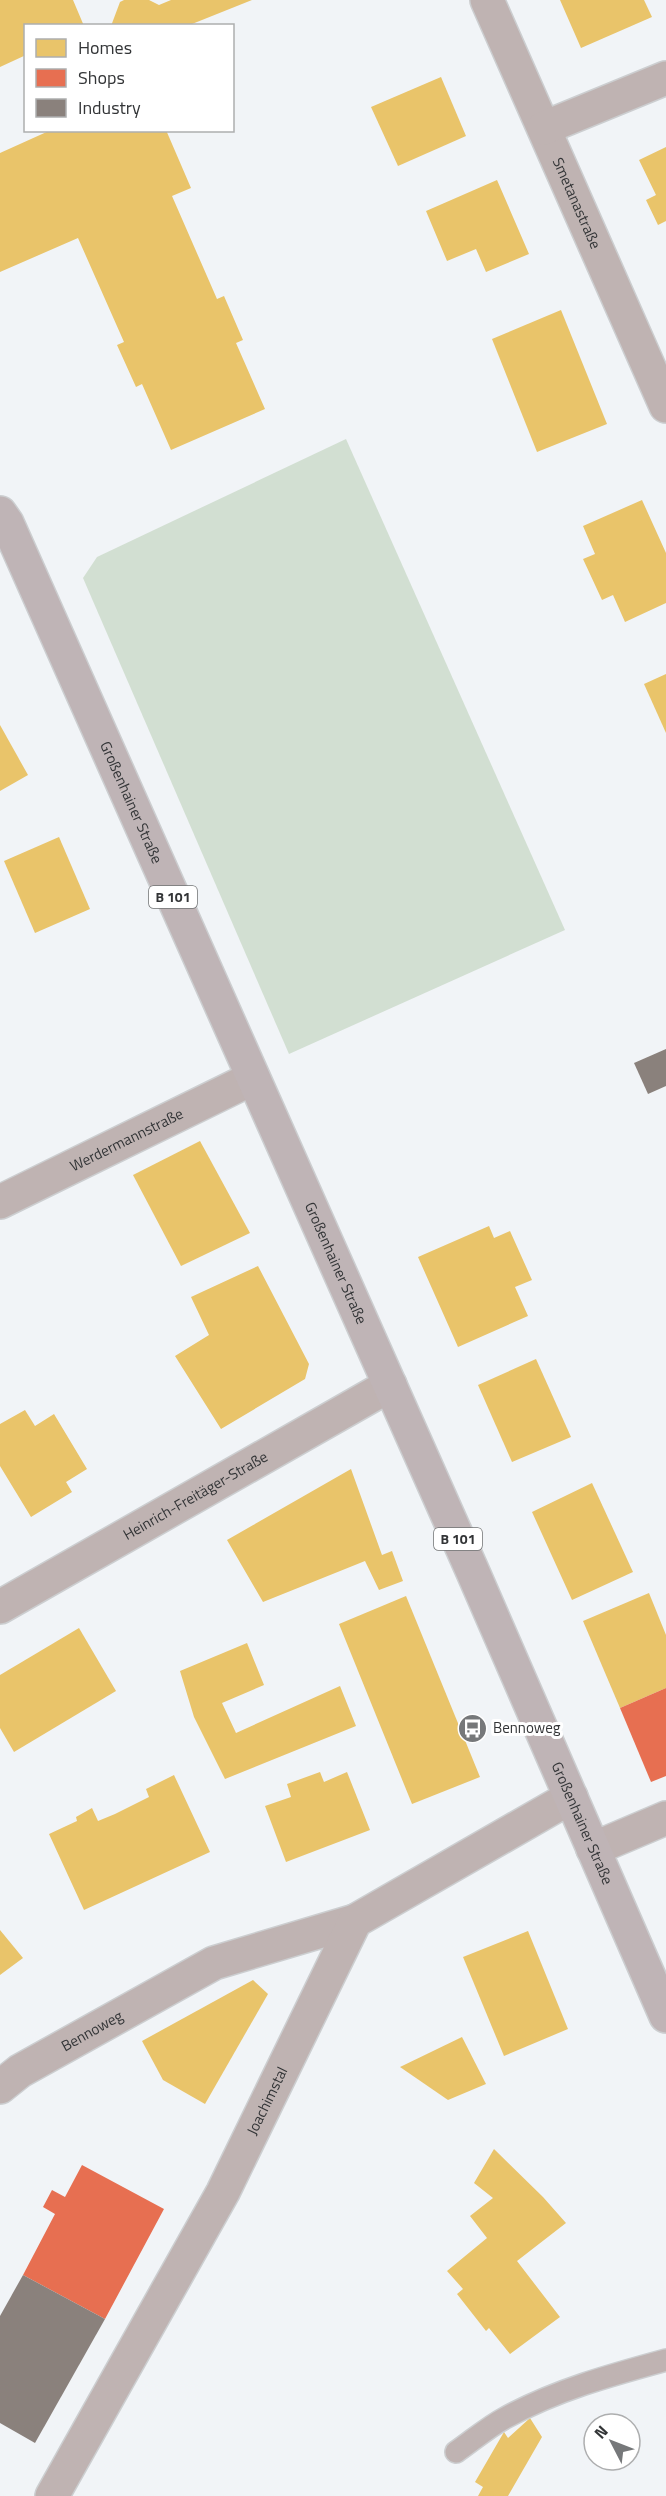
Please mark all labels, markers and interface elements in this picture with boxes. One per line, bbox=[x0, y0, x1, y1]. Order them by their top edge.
legend bbox=[24, 24, 234, 132]
text: Homes bbox=[78, 34, 132, 61]
text: Shops bbox=[78, 64, 125, 91]
text: Industry bbox=[78, 94, 141, 121]
street label: Smetanastraße bbox=[547, 154, 607, 252]
street label: Großenhainer Straße bbox=[94, 737, 169, 867]
road number: B 101 bbox=[149, 886, 197, 908]
street label: Werdermannstraße bbox=[66, 1102, 187, 1177]
street label: Großenhainer Straße bbox=[299, 1198, 373, 1328]
street label: Heinrich-Freitäger-Straße bbox=[119, 1445, 272, 1546]
road number: B 101 bbox=[434, 1528, 482, 1550]
bus stop icon: Bennoweg bbox=[456, 1712, 488, 1744]
place label: Bennoweg bbox=[493, 1716, 561, 1739]
street label: Großenhainer Straße bbox=[546, 1758, 619, 1888]
street label: Bennoweg bbox=[57, 2004, 127, 2057]
street label: Joachimstal bbox=[240, 2063, 293, 2139]
north arrow bbox=[582, 2412, 642, 2472]
text: N bbox=[588, 2420, 613, 2444]

